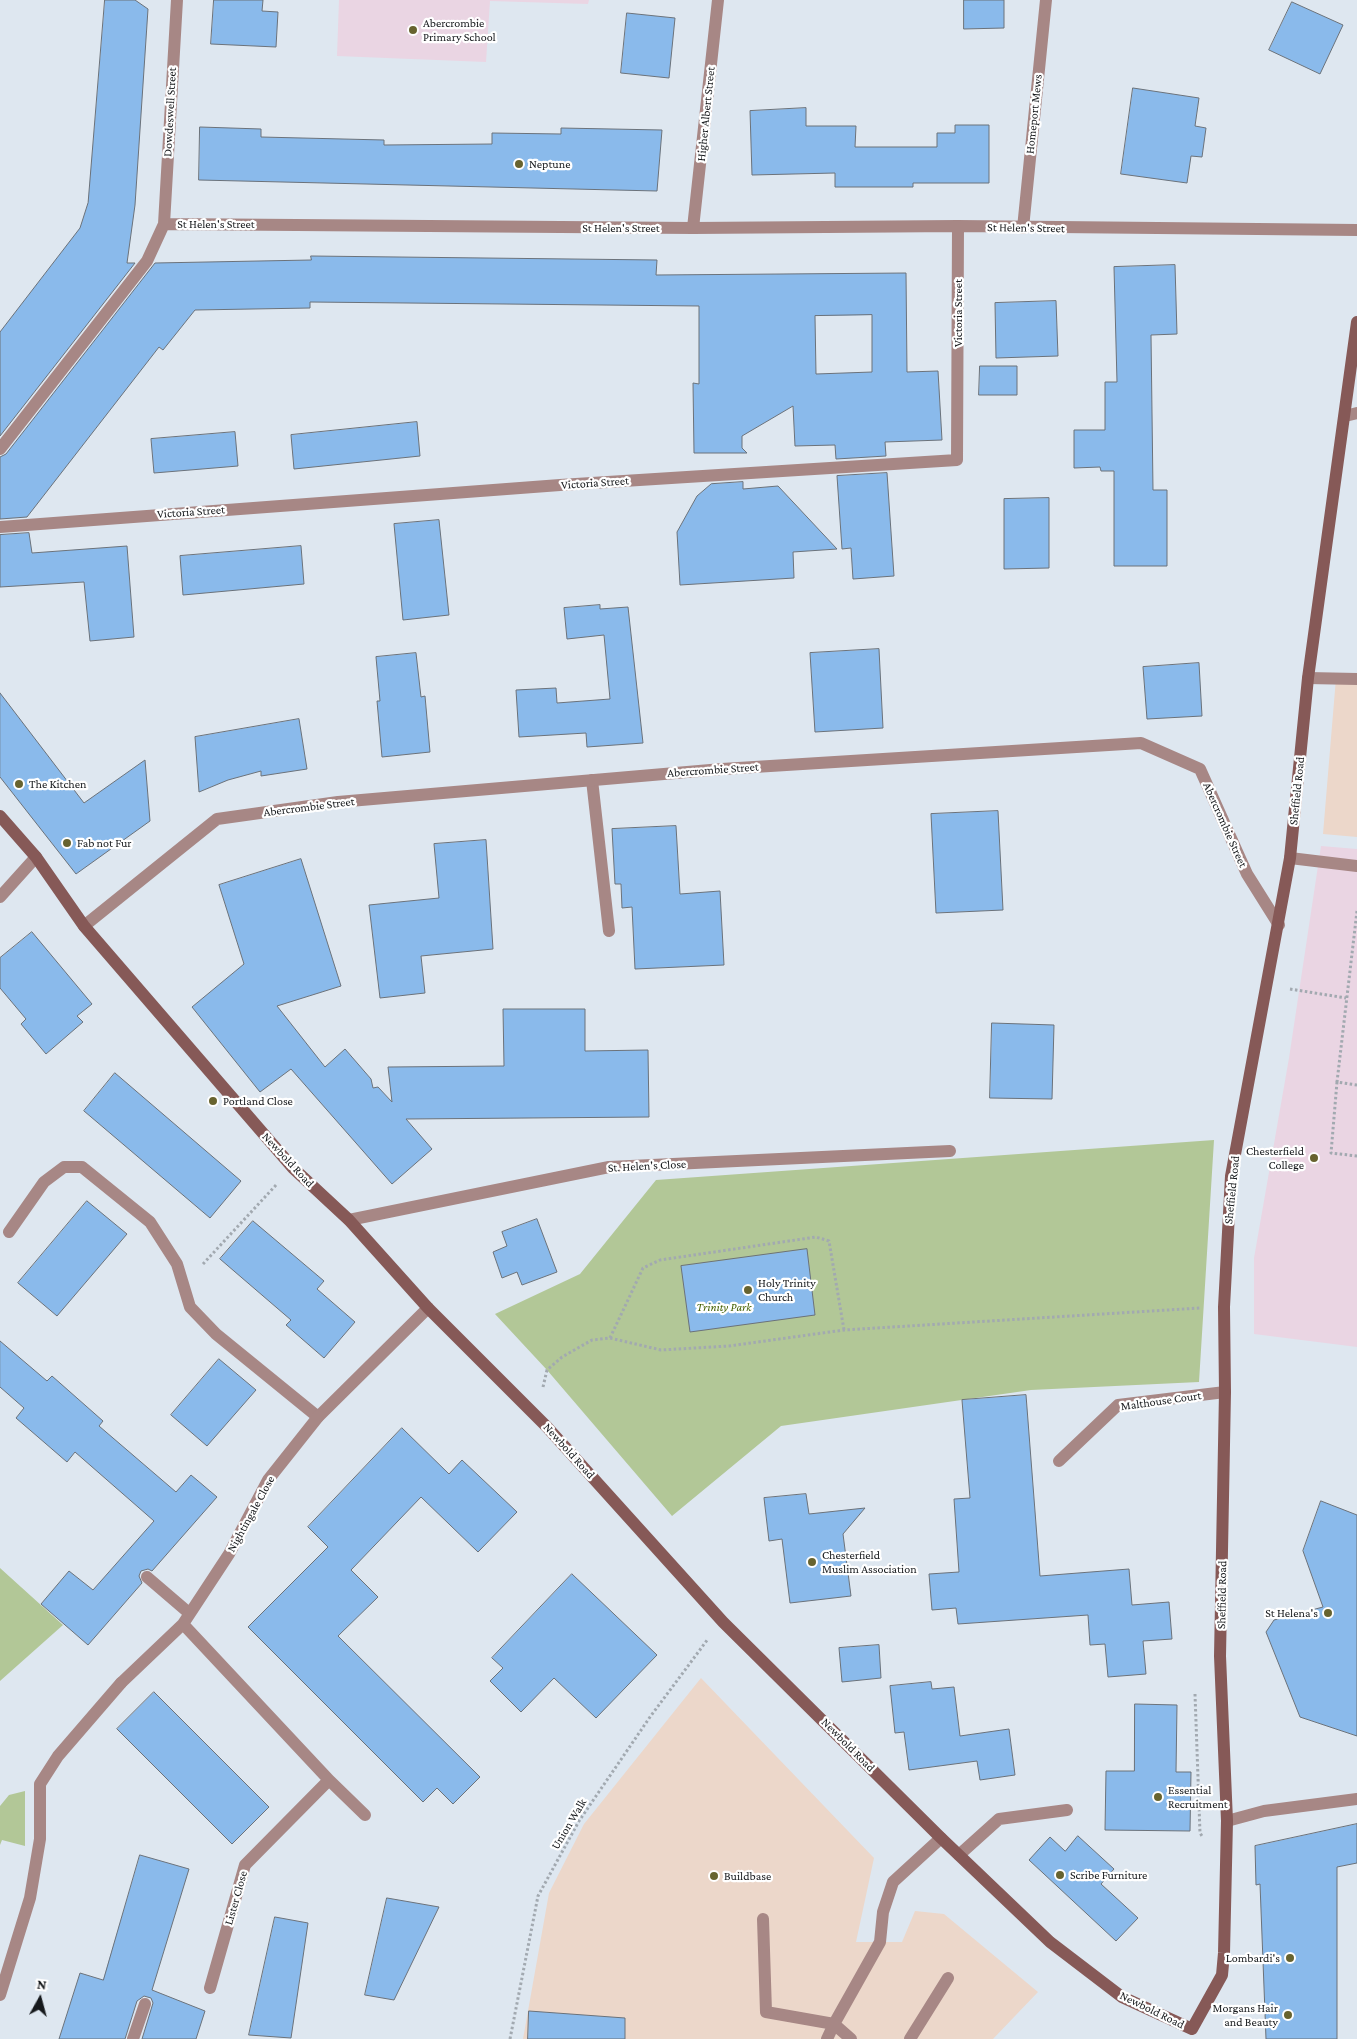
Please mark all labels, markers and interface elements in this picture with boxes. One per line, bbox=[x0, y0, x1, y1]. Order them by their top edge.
place label: Abercrombie Primary School bbox=[423, 16, 496, 44]
marker: Abercrombie Primary School bbox=[407, 24, 419, 36]
street label: Higher Albert Street bbox=[694, 66, 718, 162]
street label: Dowdeswell Street bbox=[160, 67, 180, 157]
street label: Homeport Mews bbox=[1023, 73, 1045, 155]
place label: Neptune bbox=[529, 157, 570, 171]
marker: Neptune bbox=[513, 158, 525, 170]
street label: St Helen's Street bbox=[177, 217, 255, 231]
street label: St Helen's Street bbox=[987, 220, 1065, 236]
street label: St Helen's Street bbox=[582, 221, 660, 235]
street label: Victoria Street bbox=[951, 279, 965, 347]
street label: Victoria Street bbox=[561, 473, 629, 493]
street label: Victoria Street bbox=[157, 502, 225, 522]
street label: Sheffield Road bbox=[1286, 756, 1308, 826]
street label: Abercrombie Street bbox=[667, 760, 759, 780]
place label: The Kitchen bbox=[29, 777, 87, 791]
marker: The Kitchen bbox=[13, 778, 25, 790]
street label: Abercrombie Street bbox=[1200, 780, 1250, 870]
street label: Abercrombie Street bbox=[263, 794, 355, 820]
place label: Fab not Fur bbox=[77, 836, 132, 850]
marker: Fab not Fur bbox=[61, 837, 73, 849]
place label: Portland Close bbox=[223, 1094, 293, 1108]
marker: Portland Close bbox=[207, 1095, 219, 1107]
street label: Newbold Road bbox=[259, 1129, 317, 1191]
place label: Chesterfield College bbox=[1246, 1144, 1304, 1172]
marker: Chesterfield College bbox=[1308, 1152, 1320, 1164]
street label: Sheffield Road bbox=[1221, 1155, 1243, 1225]
street label: St. Helen's Close bbox=[607, 1157, 687, 1175]
place label: Holy Trinity Church bbox=[758, 1276, 816, 1304]
marker: Holy Trinity Church bbox=[742, 1284, 754, 1296]
park label: Trinity Park bbox=[697, 1300, 751, 1314]
street label: Malthouse Court bbox=[1120, 1388, 1202, 1414]
street label: Newbold Road bbox=[540, 1420, 598, 1482]
street label: Nightingale Close bbox=[224, 1473, 278, 1555]
place label: Chesterfield Muslim Association bbox=[822, 1548, 917, 1576]
marker: Chesterfield Muslim Association bbox=[806, 1556, 818, 1568]
street label: Sheffield Road bbox=[1214, 1561, 1230, 1629]
place label: St Helena's bbox=[1265, 1606, 1318, 1620]
marker: St Helena's bbox=[1322, 1607, 1334, 1619]
street label: Newbold Road bbox=[818, 1715, 878, 1775]
place label: Essential Recruitment bbox=[1168, 1783, 1228, 1811]
marker: Essential Recruitment bbox=[1152, 1791, 1164, 1803]
street label: Union Walk bbox=[548, 1796, 590, 1852]
place label: Scribe Furniture bbox=[1070, 1868, 1147, 1882]
street label: Lister Close bbox=[221, 1869, 251, 1927]
place label: Buildbase bbox=[724, 1869, 771, 1883]
marker: Scribe Furniture bbox=[1054, 1869, 1066, 1881]
marker: Buildbase bbox=[708, 1870, 720, 1882]
place label: Lombardi's bbox=[1226, 1951, 1280, 1965]
marker: Lombardi's bbox=[1284, 1952, 1296, 1964]
north arrow bbox=[15, 1974, 65, 2024]
text: N bbox=[36, 1976, 48, 1993]
street label: Newbold Road bbox=[1117, 1988, 1187, 2032]
place label: Morgans Hair and Beauty bbox=[1212, 2001, 1278, 2029]
marker: Morgans Hair and Beauty bbox=[1282, 2009, 1294, 2021]

